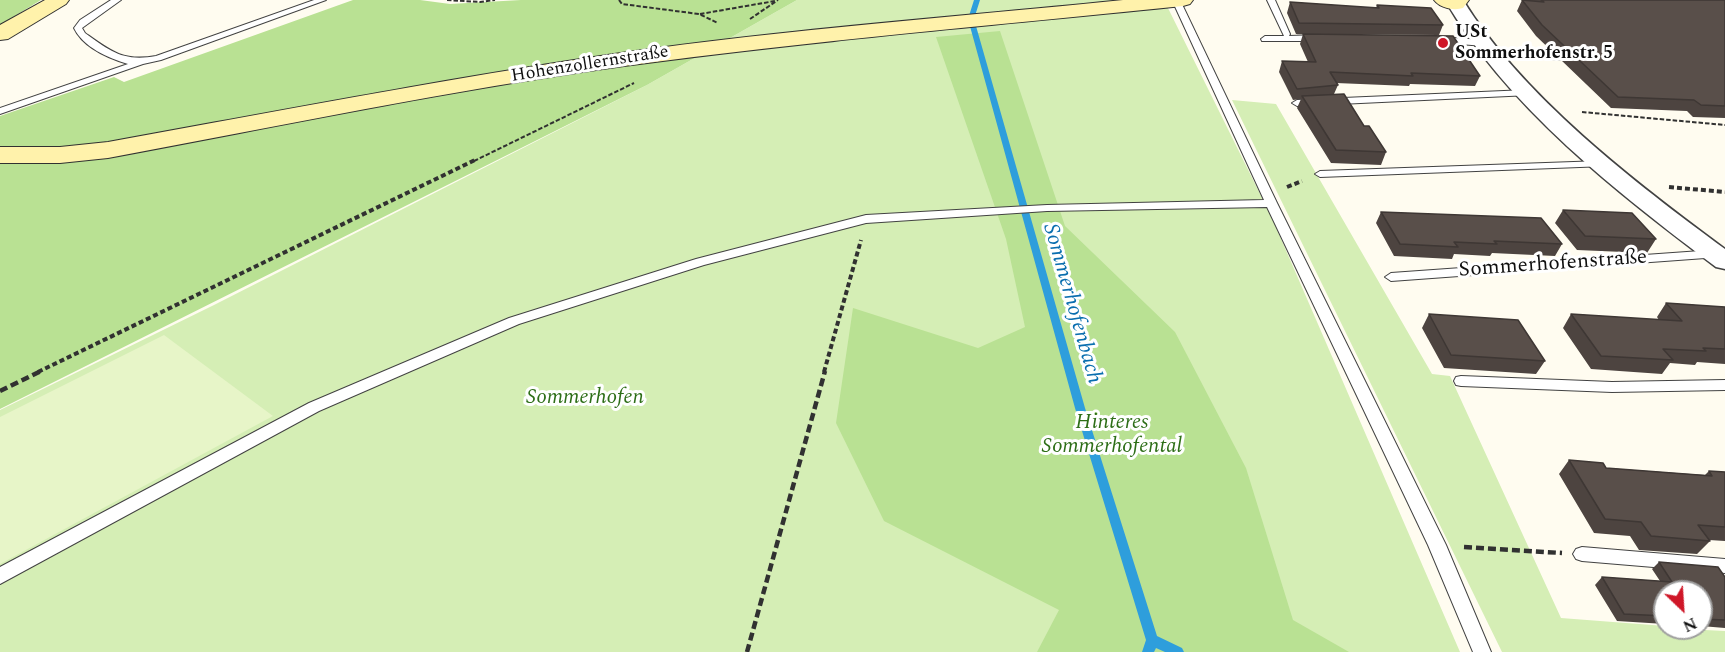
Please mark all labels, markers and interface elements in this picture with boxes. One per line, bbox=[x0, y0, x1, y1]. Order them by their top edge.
place label: USt Sommerhofenstr. 5 bbox=[1455, 22, 1613, 64]
marker: USt Sommerhofenstr. 5 bbox=[1436, 36, 1450, 50]
street label: Hohenzollernstraße bbox=[510, 42, 670, 88]
water label: Sommerhofenbach bbox=[1035, 221, 1107, 387]
street label: Sommerhofenstraße bbox=[1458, 246, 1648, 284]
park label: Sommerhofen bbox=[526, 386, 644, 412]
park label: Hinteres Sommerhofental bbox=[1042, 411, 1182, 461]
north arrow bbox=[1653, 580, 1713, 640]
text: N bbox=[1679, 611, 1701, 638]

